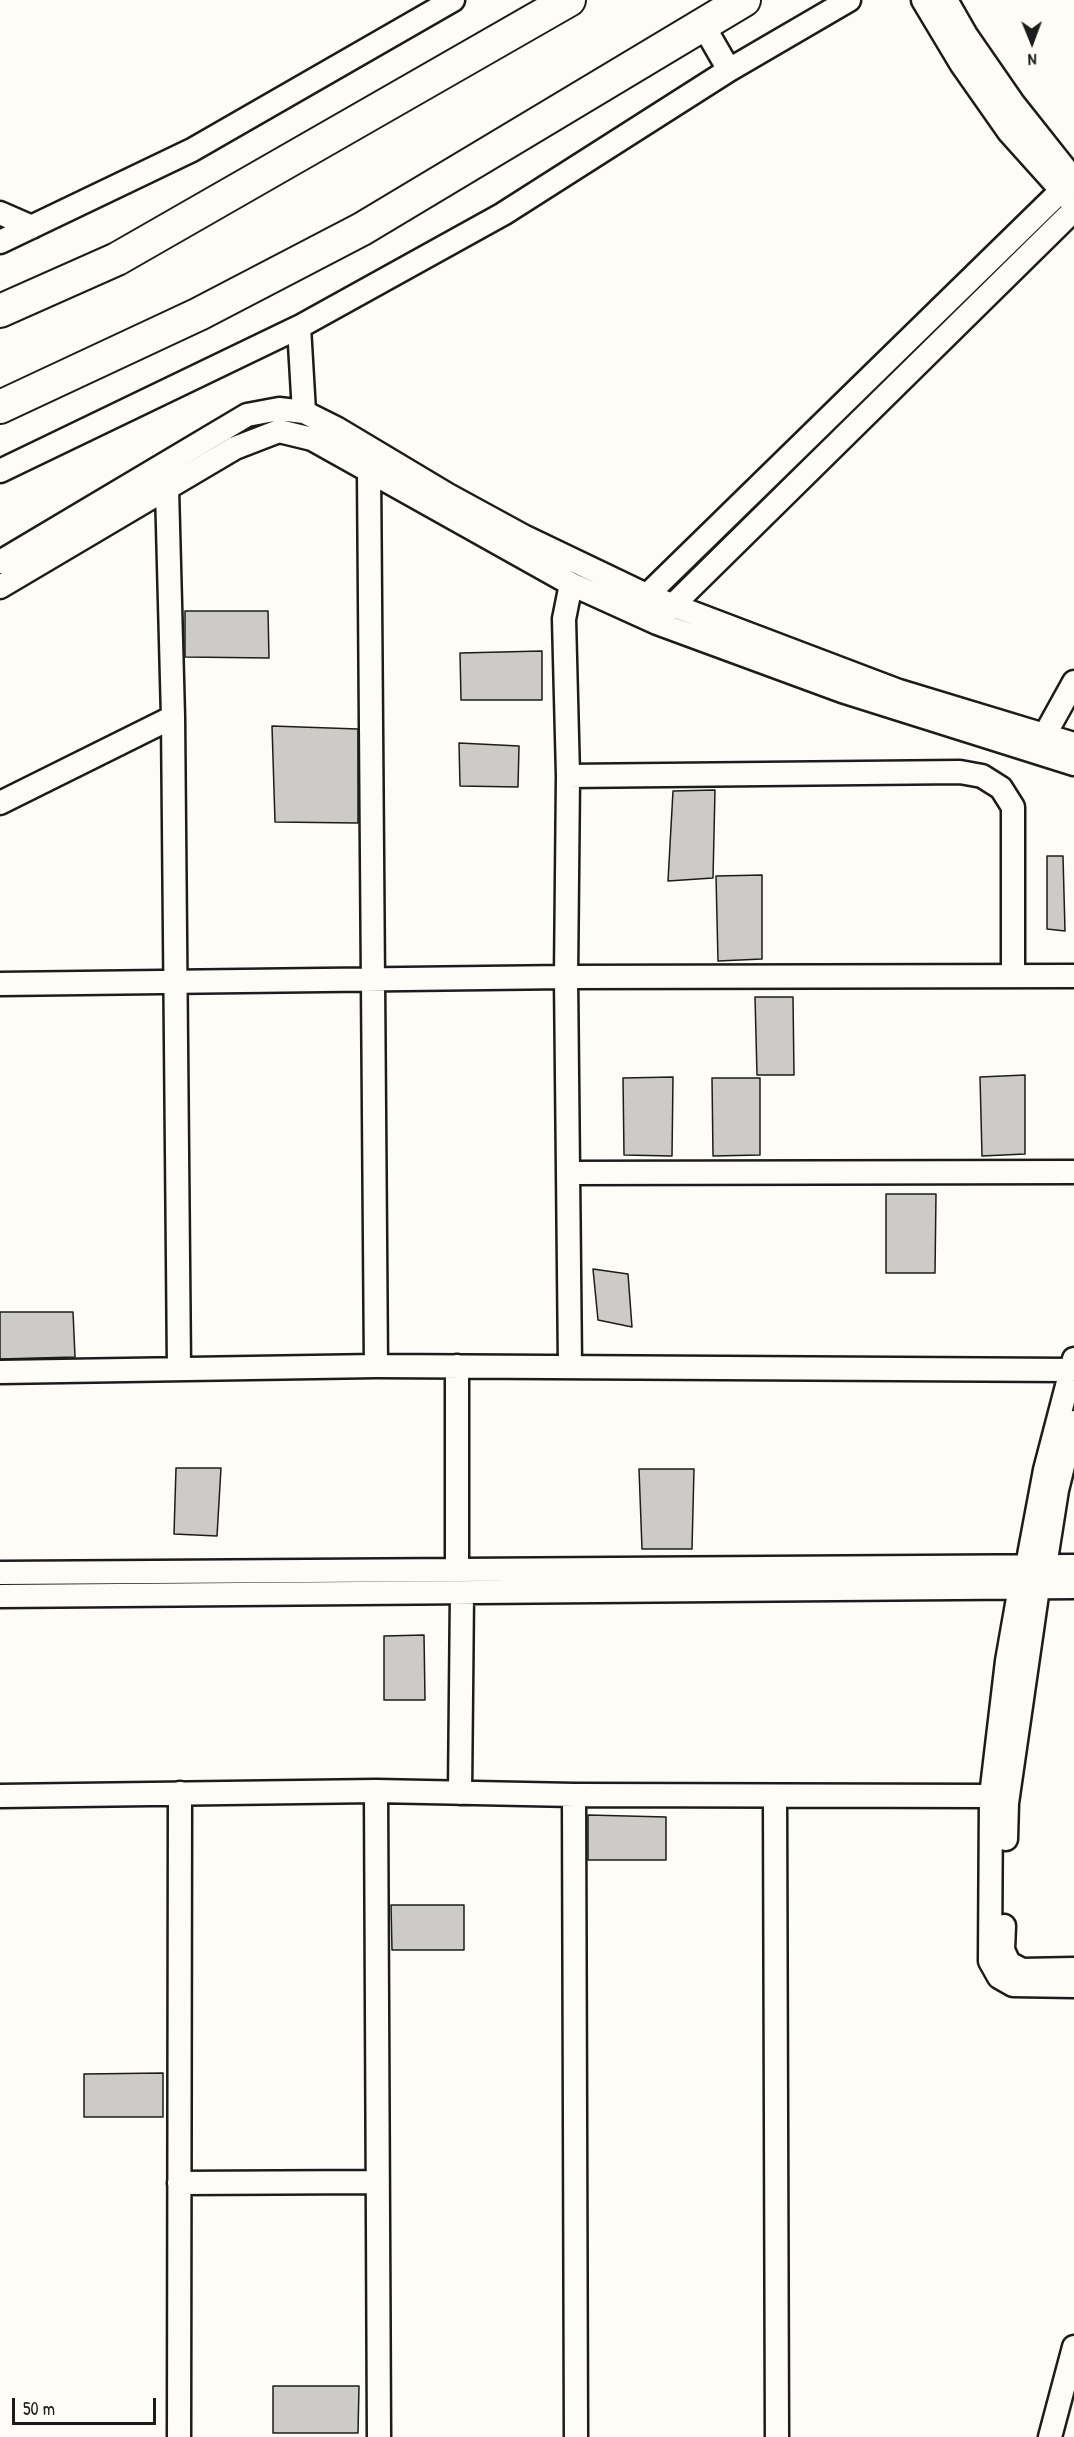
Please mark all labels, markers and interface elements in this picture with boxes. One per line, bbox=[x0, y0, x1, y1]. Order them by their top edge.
north arrow bbox=[1002, 12, 1062, 72]
text: N bbox=[1028, 49, 1037, 71]
scale bar bbox=[15, 2386, 159, 2424]
text: 50 m bbox=[23, 2396, 55, 2421]

